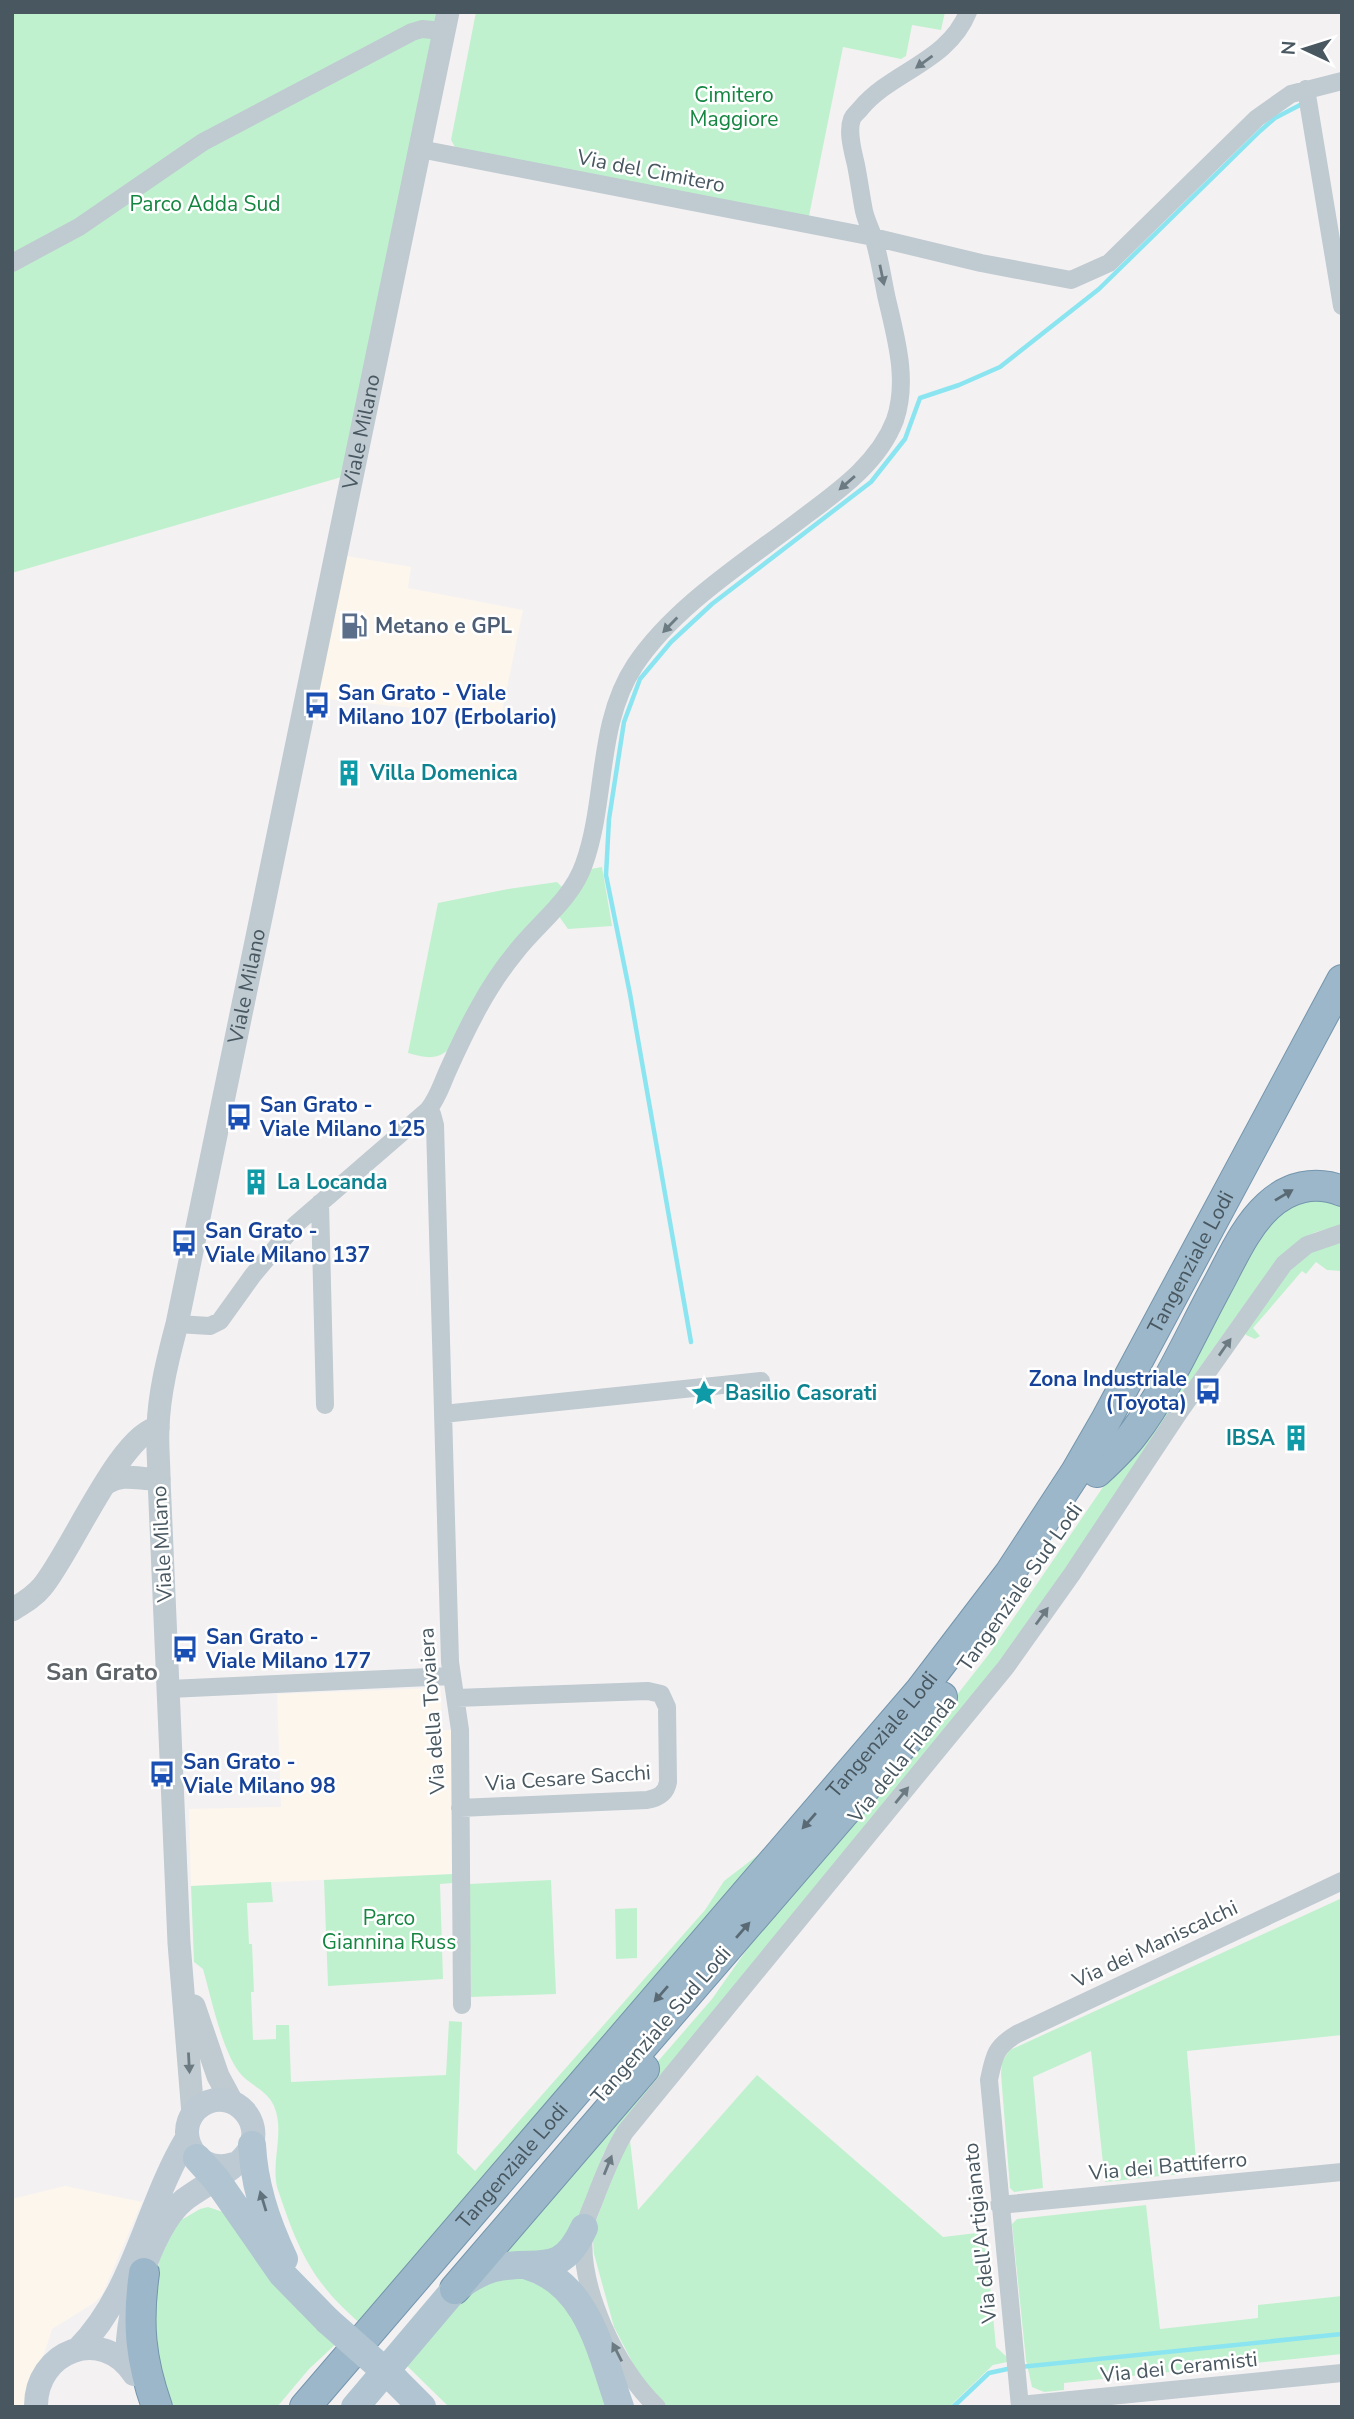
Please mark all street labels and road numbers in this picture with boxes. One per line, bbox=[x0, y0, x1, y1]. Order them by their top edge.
street label: Via del Cimitero bbox=[574, 143, 727, 199]
street label: Viale Milano bbox=[336, 372, 387, 493]
street label: Viale Milano bbox=[221, 926, 272, 1047]
street label: Tangenziale Lodi bbox=[1141, 1186, 1240, 1339]
street label: Viale Milano bbox=[145, 1485, 179, 1604]
street label: Tangenziale Sud Lodi bbox=[951, 1497, 1089, 1677]
street label: Via della Tovaiera bbox=[412, 1627, 452, 1796]
street label: Tangenziale Lodi bbox=[820, 1666, 944, 1804]
street label: Via della Filanda bbox=[841, 1689, 962, 1830]
street label: Via Cesare Sacchi bbox=[483, 1758, 652, 1798]
street label: Via dei Maniscalchi bbox=[1067, 1893, 1242, 1995]
street label: Tangenziale Sud Lodi bbox=[585, 1940, 737, 2110]
street label: Tangenziale Lodi bbox=[450, 2097, 574, 2235]
street label: Via dell'Artigianato bbox=[957, 2141, 1004, 2326]
street label: Via dei Battiferro bbox=[1087, 2145, 1248, 2187]
street label: Via dei Ceramisti bbox=[1098, 2345, 1259, 2389]

